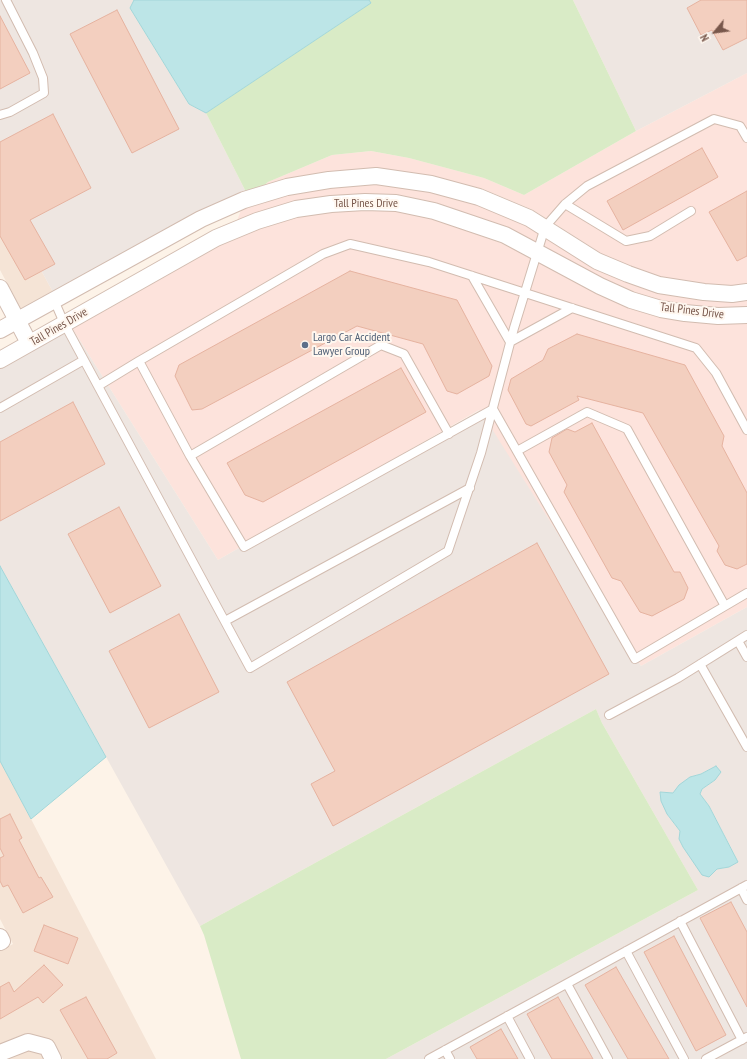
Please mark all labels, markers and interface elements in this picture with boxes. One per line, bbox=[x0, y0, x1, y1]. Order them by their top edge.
north arrow bbox=[695, 12, 735, 52]
text: N bbox=[697, 32, 712, 44]
street label: Tall Pines Drive bbox=[334, 197, 398, 211]
street label: Tall Pines Drive bbox=[659, 300, 725, 322]
street label: Tall Pines Drive bbox=[28, 305, 90, 349]
place label: Largo Car Accident Lawyer Group bbox=[313, 331, 390, 359]
marker: Largo Car Accident Lawyer Group bbox=[300, 340, 310, 350]

